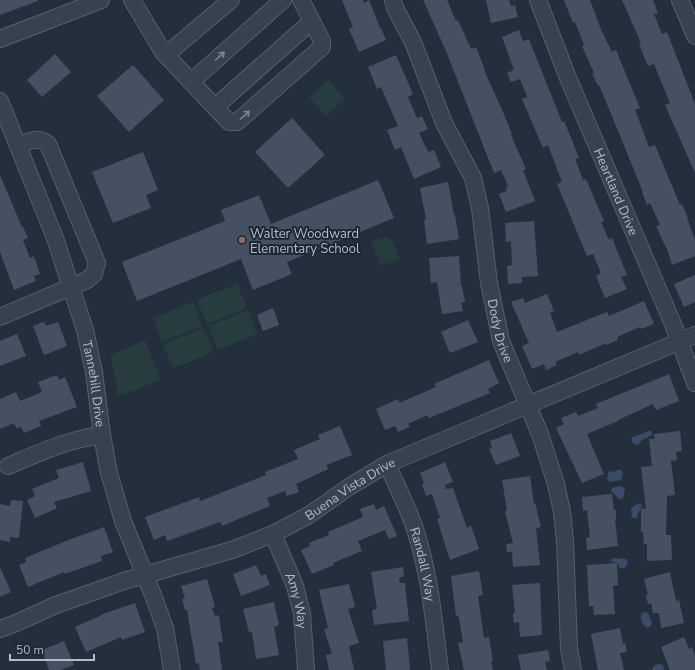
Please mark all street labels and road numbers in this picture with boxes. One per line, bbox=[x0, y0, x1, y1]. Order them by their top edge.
street label: Heartland Drive bbox=[589, 146, 642, 238]
street label: Dody Drive bbox=[483, 297, 517, 366]
street label: Tannehill Drive bbox=[77, 339, 109, 428]
street label: Buena Vista Drive bbox=[302, 454, 398, 525]
street label: Randall Way bbox=[405, 525, 439, 603]
street label: Amy Way bbox=[280, 570, 311, 630]

